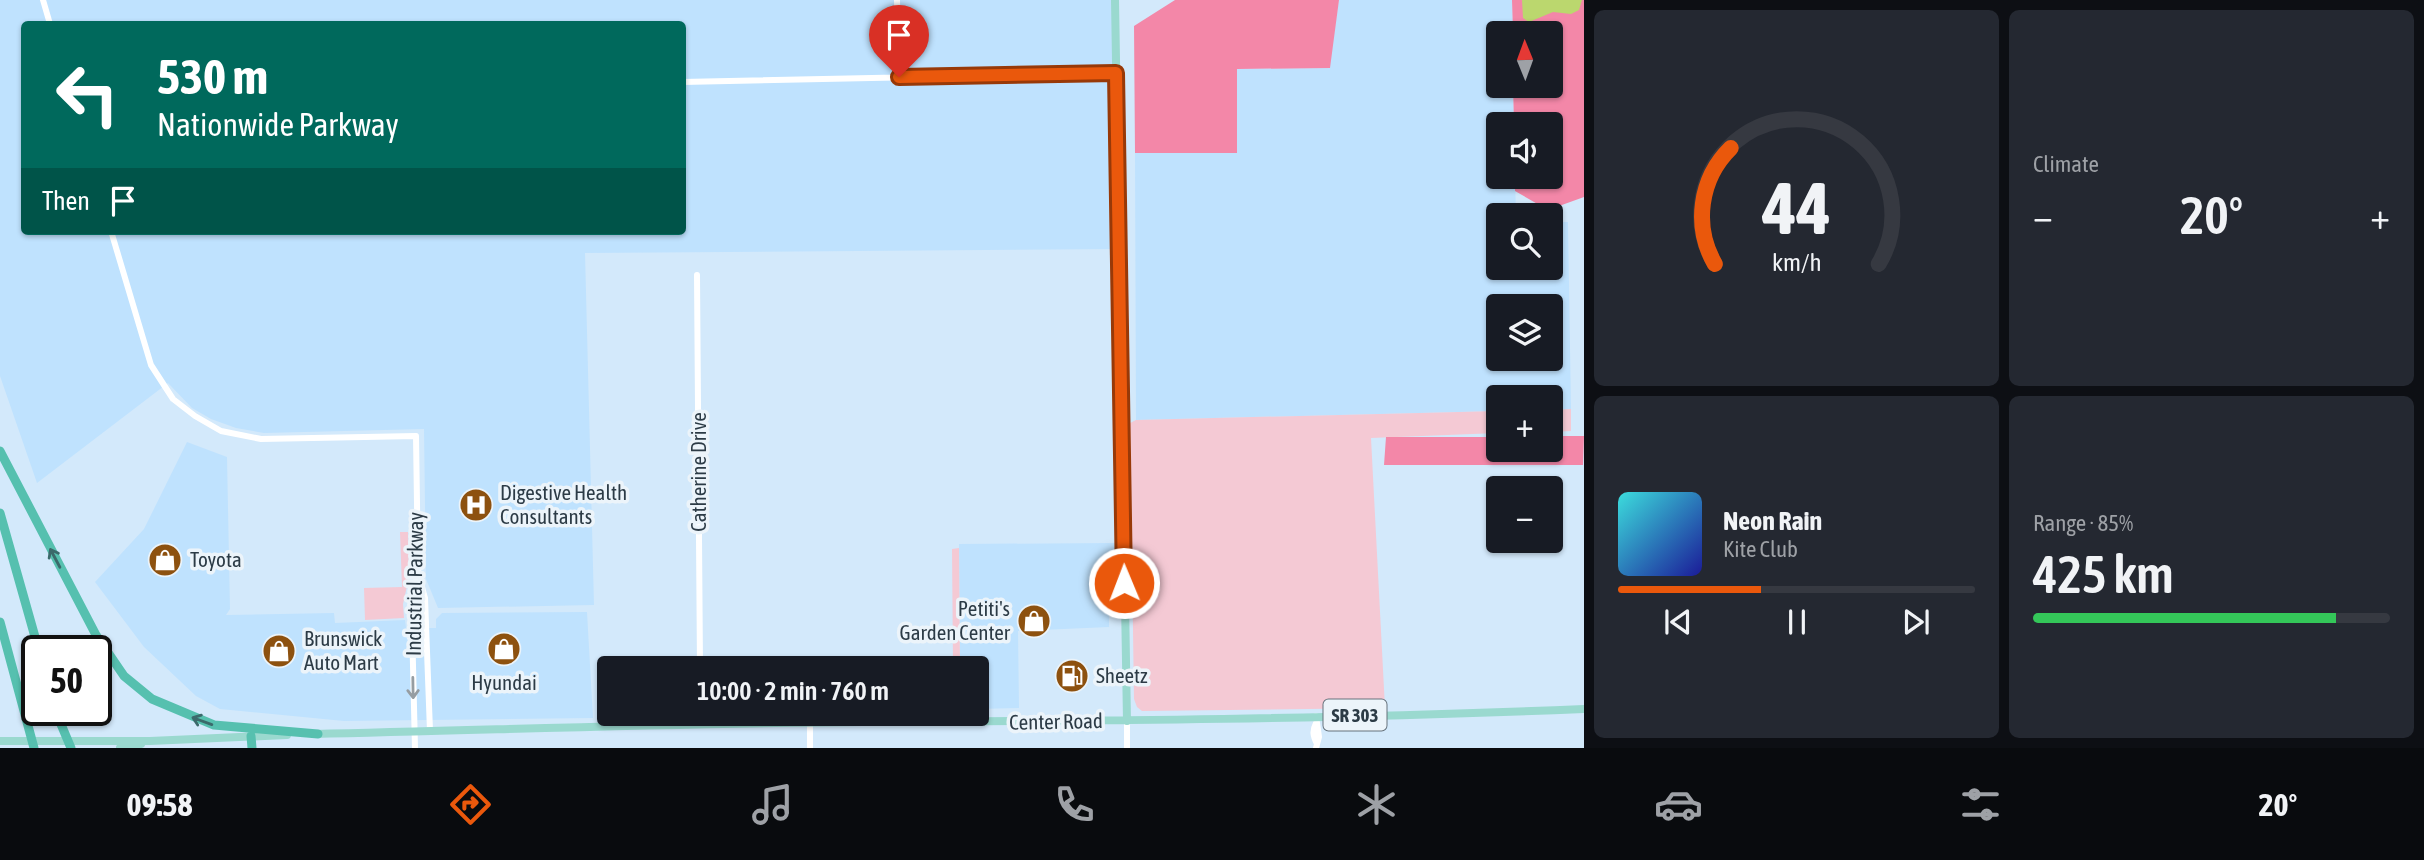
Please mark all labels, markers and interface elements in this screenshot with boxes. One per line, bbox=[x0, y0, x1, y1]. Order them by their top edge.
pin bbox=[869, 5, 929, 77]
icon: arrive bbox=[880, 16, 918, 54]
north arrow bbox=[1486, 21, 1563, 98]
map controls bbox=[1486, 21, 1563, 553]
text: 530 m bbox=[157, 48, 268, 104]
icon: left bbox=[42, 49, 133, 140]
text: Nationwide Parkway bbox=[157, 106, 399, 143]
button: sound bbox=[1486, 112, 1563, 189]
text: Climate bbox=[2033, 151, 2099, 177]
text: 44 bbox=[1761, 166, 1831, 249]
icon: arrive bbox=[104, 182, 142, 220]
text: 20° bbox=[2180, 185, 2243, 245]
text: Then bbox=[42, 186, 90, 216]
text: − bbox=[2033, 194, 2053, 237]
text: + bbox=[2370, 194, 2390, 237]
button: search bbox=[1486, 203, 1563, 280]
text: km/h bbox=[1772, 248, 1821, 276]
button: layers bbox=[1486, 294, 1563, 371]
button: + bbox=[1486, 385, 1563, 462]
street label: Catherine Drive bbox=[686, 412, 710, 532]
button: − bbox=[1486, 476, 1563, 553]
place label: Digestive Health Consultants bbox=[500, 480, 627, 528]
hospital icon: Digestive Health Consultants bbox=[457, 486, 495, 524]
text: Neon Rain bbox=[1723, 506, 1822, 536]
text: Range · 85% bbox=[2033, 510, 2133, 536]
street label: Industrial Parkway bbox=[401, 511, 427, 656]
text: Kite Club bbox=[1723, 536, 1798, 562]
shop icon: Toyota bbox=[146, 541, 184, 579]
text: 425 km bbox=[2033, 544, 2174, 604]
position arrow bbox=[1087, 546, 1161, 620]
place label: Toyota bbox=[190, 547, 242, 571]
one-way arrow bbox=[48, 548, 61, 569]
place label: Petiti's Garden Center bbox=[900, 596, 1011, 644]
shop icon: Petiti's Garden Center bbox=[1015, 602, 1053, 640]
icon: previous bbox=[1659, 603, 1697, 641]
icon: pause bbox=[1778, 603, 1816, 641]
icon: next bbox=[1897, 603, 1935, 641]
place label: Brunswick Auto Mart bbox=[304, 626, 382, 674]
shop icon: Hyundai bbox=[485, 630, 523, 668]
shop icon: Brunswick Auto Mart bbox=[260, 632, 298, 670]
speed limit sign: 50 bbox=[21, 635, 112, 726]
fuel station icon: Sheetz bbox=[1053, 657, 1091, 695]
place label: Sheetz bbox=[1096, 663, 1148, 687]
place label: Hyundai bbox=[471, 670, 537, 694]
one-way arrow bbox=[407, 676, 420, 699]
text: 10:00 · 2 min · 760 m bbox=[697, 676, 889, 706]
road number: SR 303 bbox=[1324, 700, 1386, 730]
street label: Center Road bbox=[1009, 708, 1103, 734]
one-way arrow bbox=[191, 714, 213, 726]
icon: directions bbox=[446, 780, 495, 829]
icon: music bbox=[748, 780, 797, 829]
icon: phone bbox=[1050, 780, 1099, 829]
icon: climate bbox=[1352, 780, 1401, 829]
icon: car bbox=[1654, 780, 1703, 829]
icon: filters bbox=[1956, 780, 2005, 829]
text: 09:58 bbox=[127, 786, 192, 823]
text: 20° bbox=[2258, 786, 2297, 823]

